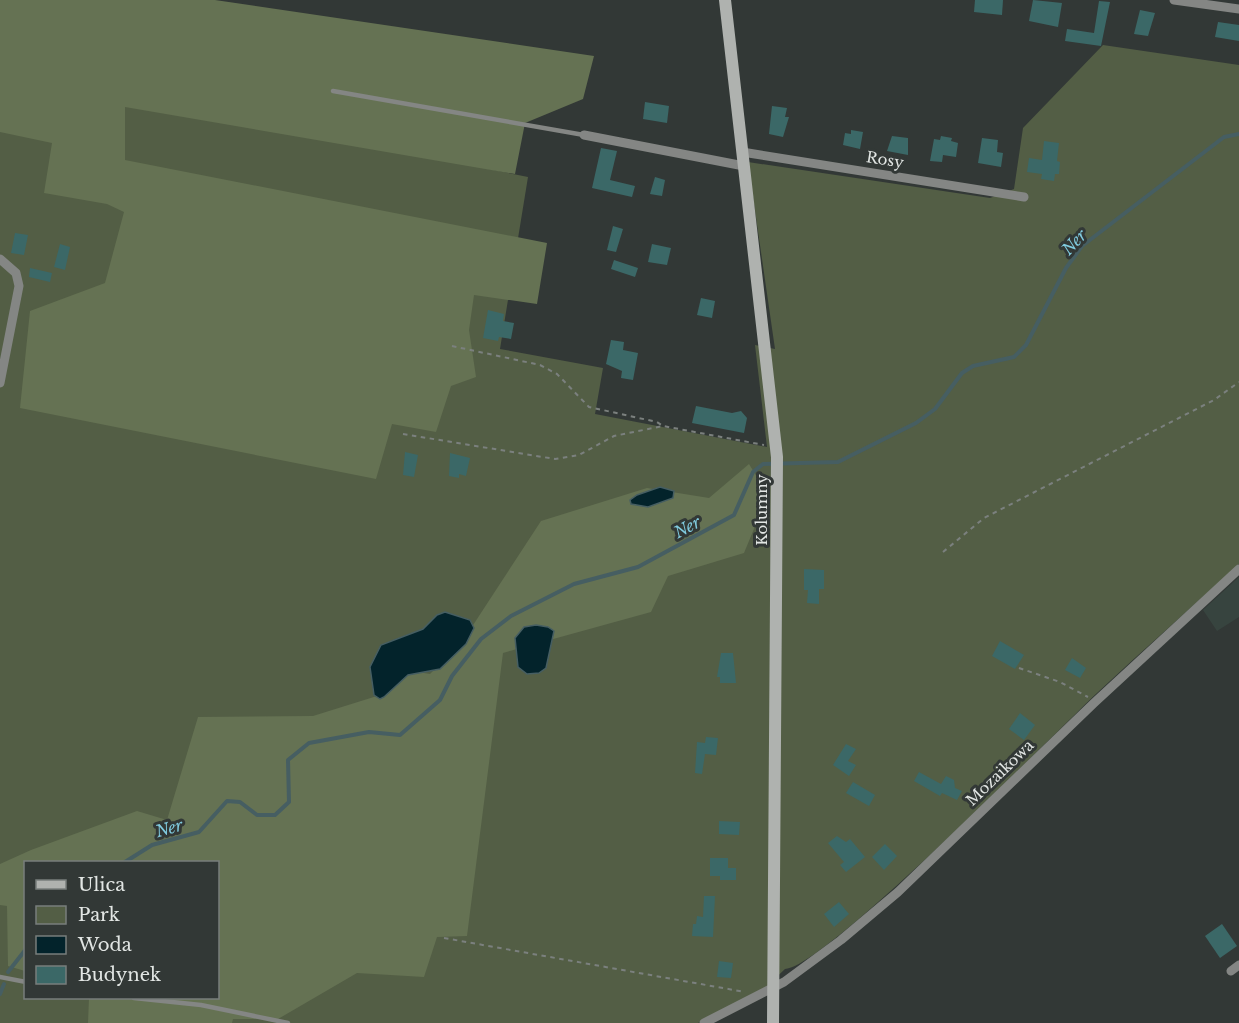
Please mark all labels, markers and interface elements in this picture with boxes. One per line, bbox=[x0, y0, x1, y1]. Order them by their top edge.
street label: Rosy bbox=[865, 147, 906, 172]
water label: Ner bbox=[1057, 225, 1091, 260]
street label: Kolumny bbox=[752, 474, 771, 546]
water label: Ner bbox=[669, 511, 704, 543]
street label: Mozaikowa bbox=[962, 735, 1038, 810]
water label: Ner bbox=[152, 814, 186, 842]
legend bbox=[24, 861, 219, 999]
text: Ulica bbox=[78, 874, 125, 896]
text: Park bbox=[78, 904, 120, 926]
text: Woda bbox=[77, 934, 132, 956]
text: Budynek bbox=[78, 964, 161, 986]

